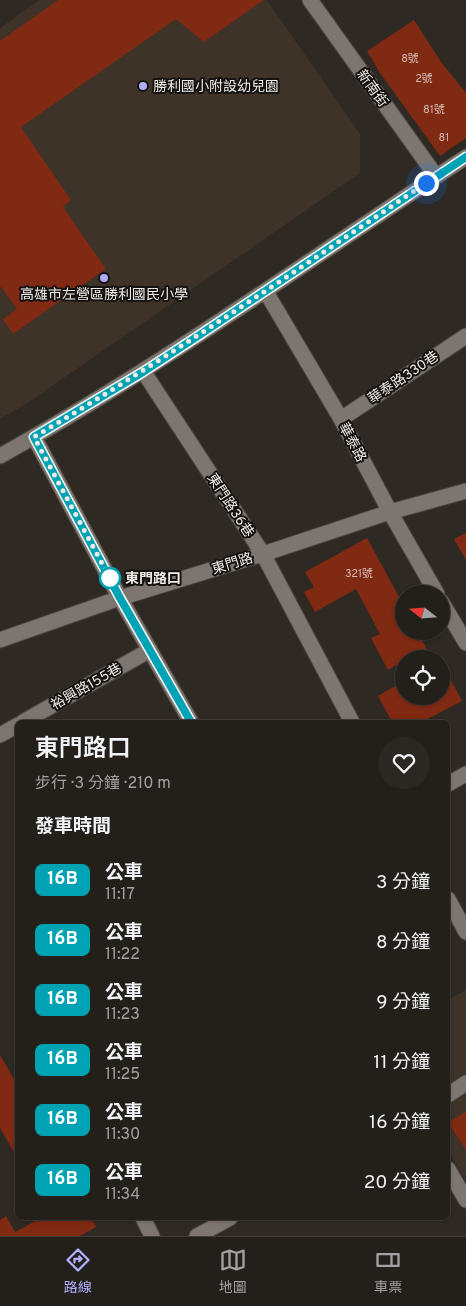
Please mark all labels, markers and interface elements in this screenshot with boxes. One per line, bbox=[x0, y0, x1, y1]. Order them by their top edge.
house number: 8號 bbox=[401, 52, 419, 66]
street label: 新南街 bbox=[353, 67, 391, 111]
house number: 2號 bbox=[415, 72, 433, 86]
place label: 勝利國小附設幼兒園 bbox=[153, 78, 279, 96]
marker: 勝利國小附設幼兒園 bbox=[137, 80, 149, 92]
house number: 81號 bbox=[423, 103, 445, 117]
house number: 81 bbox=[439, 131, 449, 145]
your location bbox=[414, 171, 439, 196]
marker: 高雄市左營區勝利國民小學 bbox=[98, 272, 110, 284]
place label: 高雄市左營區勝利國民小學 bbox=[20, 287, 188, 304]
street label: 華泰路330巷 bbox=[365, 348, 442, 408]
street label: 華泰路 bbox=[334, 420, 370, 465]
street label: 東門路36巷 bbox=[203, 471, 257, 541]
street label: 東門路 bbox=[210, 550, 255, 579]
marker: 東門路口 bbox=[99, 567, 121, 589]
house number: 321號 bbox=[345, 567, 373, 581]
place label: 東門路口 bbox=[125, 571, 181, 588]
north arrow bbox=[395, 585, 450, 640]
map controls bbox=[395, 585, 450, 705]
button: locate bbox=[395, 650, 450, 705]
street label: 裕興路155巷 bbox=[48, 660, 125, 714]
text: 東門路口 bbox=[35, 735, 131, 765]
button: heart bbox=[378, 737, 430, 789]
text: 步行 · 3 分鐘 · 210 m bbox=[35, 774, 171, 794]
text: 發車時間 bbox=[35, 815, 111, 839]
text: 公車 bbox=[105, 861, 143, 885]
text: 16B bbox=[47, 868, 78, 891]
text: 3 分鐘 bbox=[376, 871, 430, 895]
text: 11:17 bbox=[105, 885, 135, 905]
text: 公車 bbox=[105, 921, 143, 945]
text: 16B bbox=[47, 928, 78, 951]
text: 8 分鐘 bbox=[376, 931, 430, 955]
text: 11:22 bbox=[105, 945, 140, 965]
text: 公車 bbox=[105, 981, 143, 1005]
text: 16B bbox=[47, 988, 78, 1011]
text: 9 分鐘 bbox=[376, 991, 430, 1015]
text: 11:23 bbox=[105, 1005, 140, 1025]
text: 公車 bbox=[105, 1041, 143, 1065]
text: 16B bbox=[47, 1048, 78, 1071]
text: 11 分鐘 bbox=[373, 1051, 430, 1075]
text: 11:25 bbox=[105, 1065, 140, 1085]
text: 公車 bbox=[105, 1101, 143, 1125]
text: 16B bbox=[47, 1108, 78, 1131]
text: 16 分鐘 bbox=[369, 1111, 430, 1135]
text: 11:30 bbox=[105, 1125, 140, 1145]
text: 公車 bbox=[105, 1161, 143, 1185]
text: 16B bbox=[47, 1168, 78, 1191]
text: 20 分鐘 bbox=[364, 1171, 430, 1195]
text: 11:34 bbox=[105, 1185, 140, 1205]
tab: 路線 bbox=[64, 1246, 92, 1297]
tab: 地圖 bbox=[219, 1246, 247, 1297]
tab: 車票 bbox=[374, 1246, 402, 1297]

